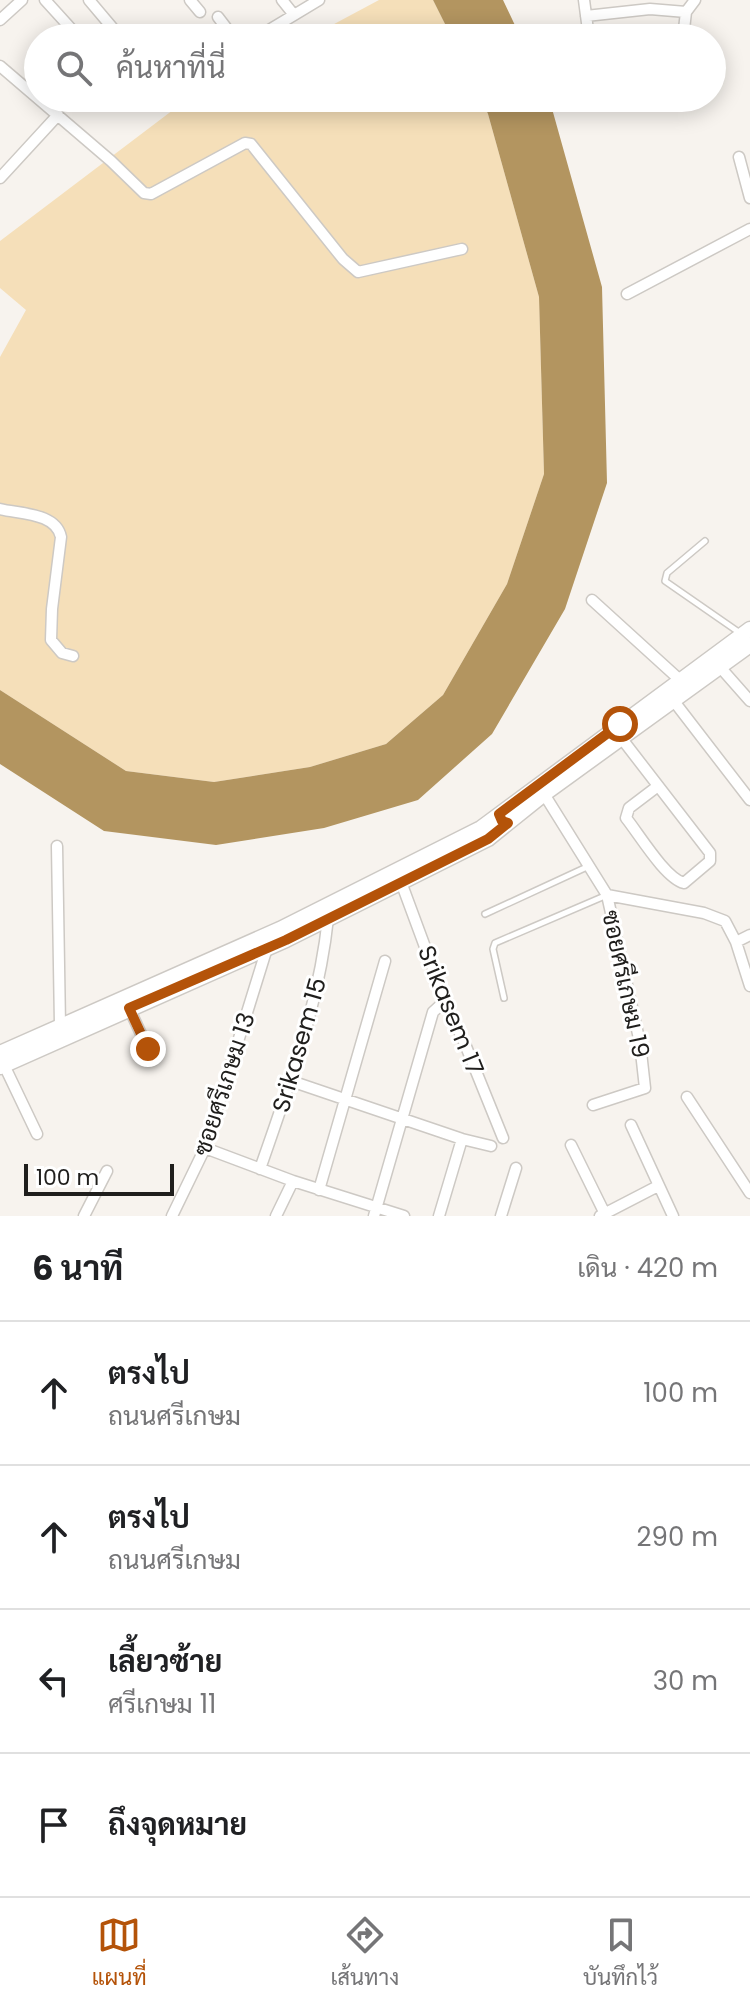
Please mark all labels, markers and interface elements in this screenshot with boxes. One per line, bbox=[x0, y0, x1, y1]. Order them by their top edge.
search box bbox=[24, 24, 726, 112]
icon: search bbox=[52, 46, 96, 90]
text: ค้นหาที่นี่ bbox=[116, 46, 226, 89]
route start bbox=[602, 706, 638, 742]
street label: ซอยศรีเกษม 19 bbox=[594, 907, 658, 1061]
street label: Srikasem 17 bbox=[410, 940, 492, 1080]
street label: Srikasem 15 bbox=[264, 974, 334, 1116]
street label: ซอยศรีเกษม 13 bbox=[185, 1008, 263, 1160]
route end bbox=[130, 1031, 166, 1067]
scale bar bbox=[24, 1160, 174, 1196]
text: 100 m bbox=[36, 1162, 99, 1193]
text: 6 นาที bbox=[32, 1244, 123, 1292]
text: เดิน · 420 m bbox=[577, 1250, 718, 1286]
text: ตรงไป bbox=[108, 1352, 190, 1395]
icon: ahead bbox=[32, 1371, 76, 1415]
text: 100 m bbox=[643, 1375, 718, 1411]
text: ถนนศรีเกษม bbox=[108, 1398, 241, 1434]
text: ตรงไป bbox=[108, 1496, 190, 1539]
icon: ahead bbox=[32, 1515, 76, 1559]
text: 290 m bbox=[637, 1519, 718, 1555]
text: ถนนศรีเกษม bbox=[108, 1542, 241, 1578]
text: เลี้ยวซ้าย bbox=[108, 1640, 222, 1683]
icon: left bbox=[32, 1659, 76, 1703]
text: 30 m bbox=[653, 1663, 718, 1699]
text: ศรีเกษม 11 bbox=[108, 1686, 216, 1722]
icon: arrive bbox=[32, 1803, 76, 1847]
text: ถึงจุดหมาย bbox=[108, 1803, 247, 1846]
tab: แผนที่ bbox=[92, 1913, 147, 1994]
tab: เส้นทาง bbox=[330, 1913, 399, 1994]
tab: บันทึกไว้ bbox=[583, 1913, 658, 1994]

